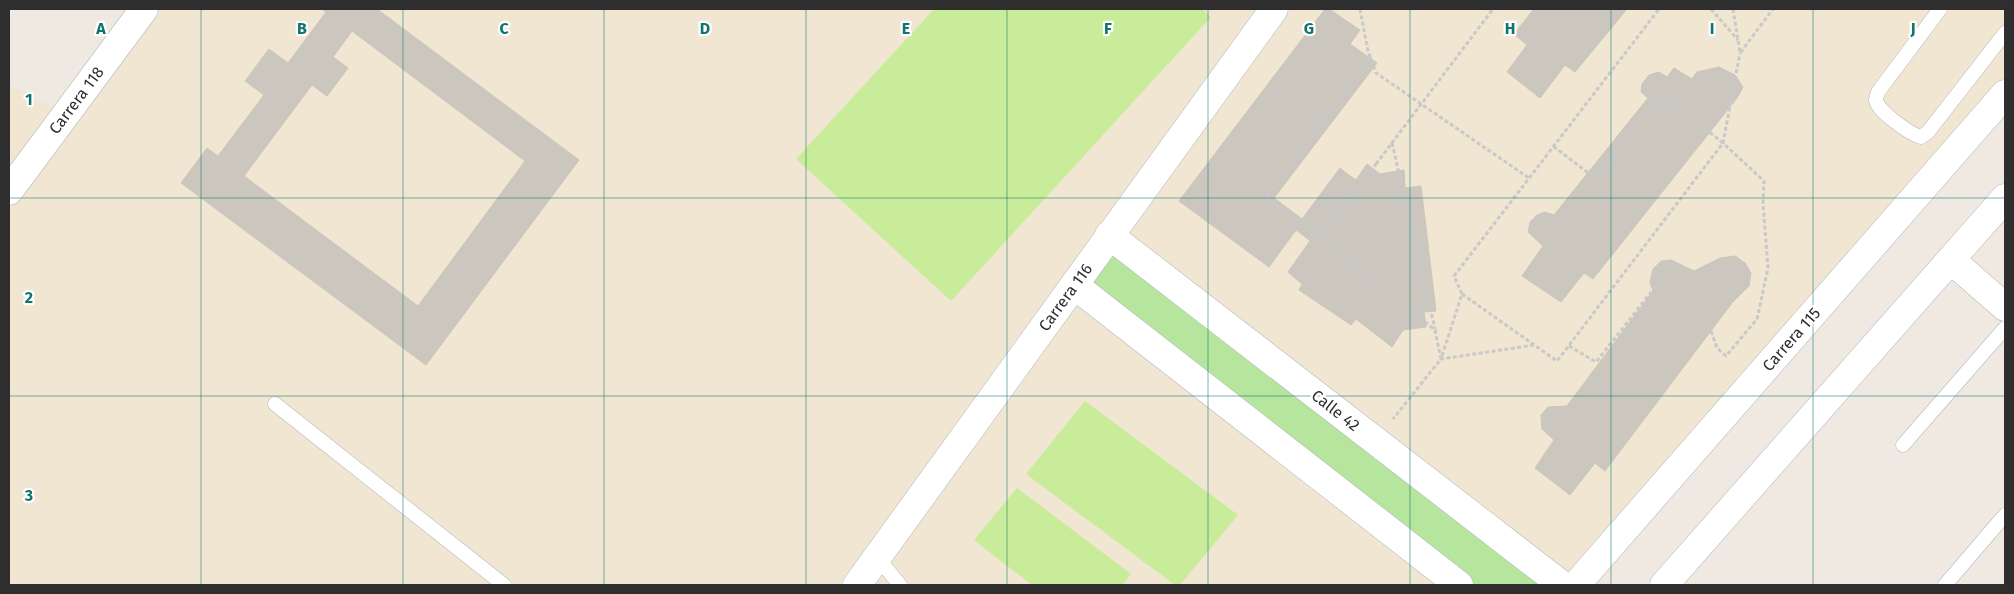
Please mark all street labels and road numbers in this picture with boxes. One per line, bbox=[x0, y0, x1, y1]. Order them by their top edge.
street label: Carrera 118 bbox=[45, 63, 108, 138]
street label: Carrera 116 bbox=[1035, 260, 1096, 335]
street label: Carrera 115 bbox=[1759, 304, 1824, 375]
street label: Calle 42 bbox=[1308, 386, 1364, 435]

